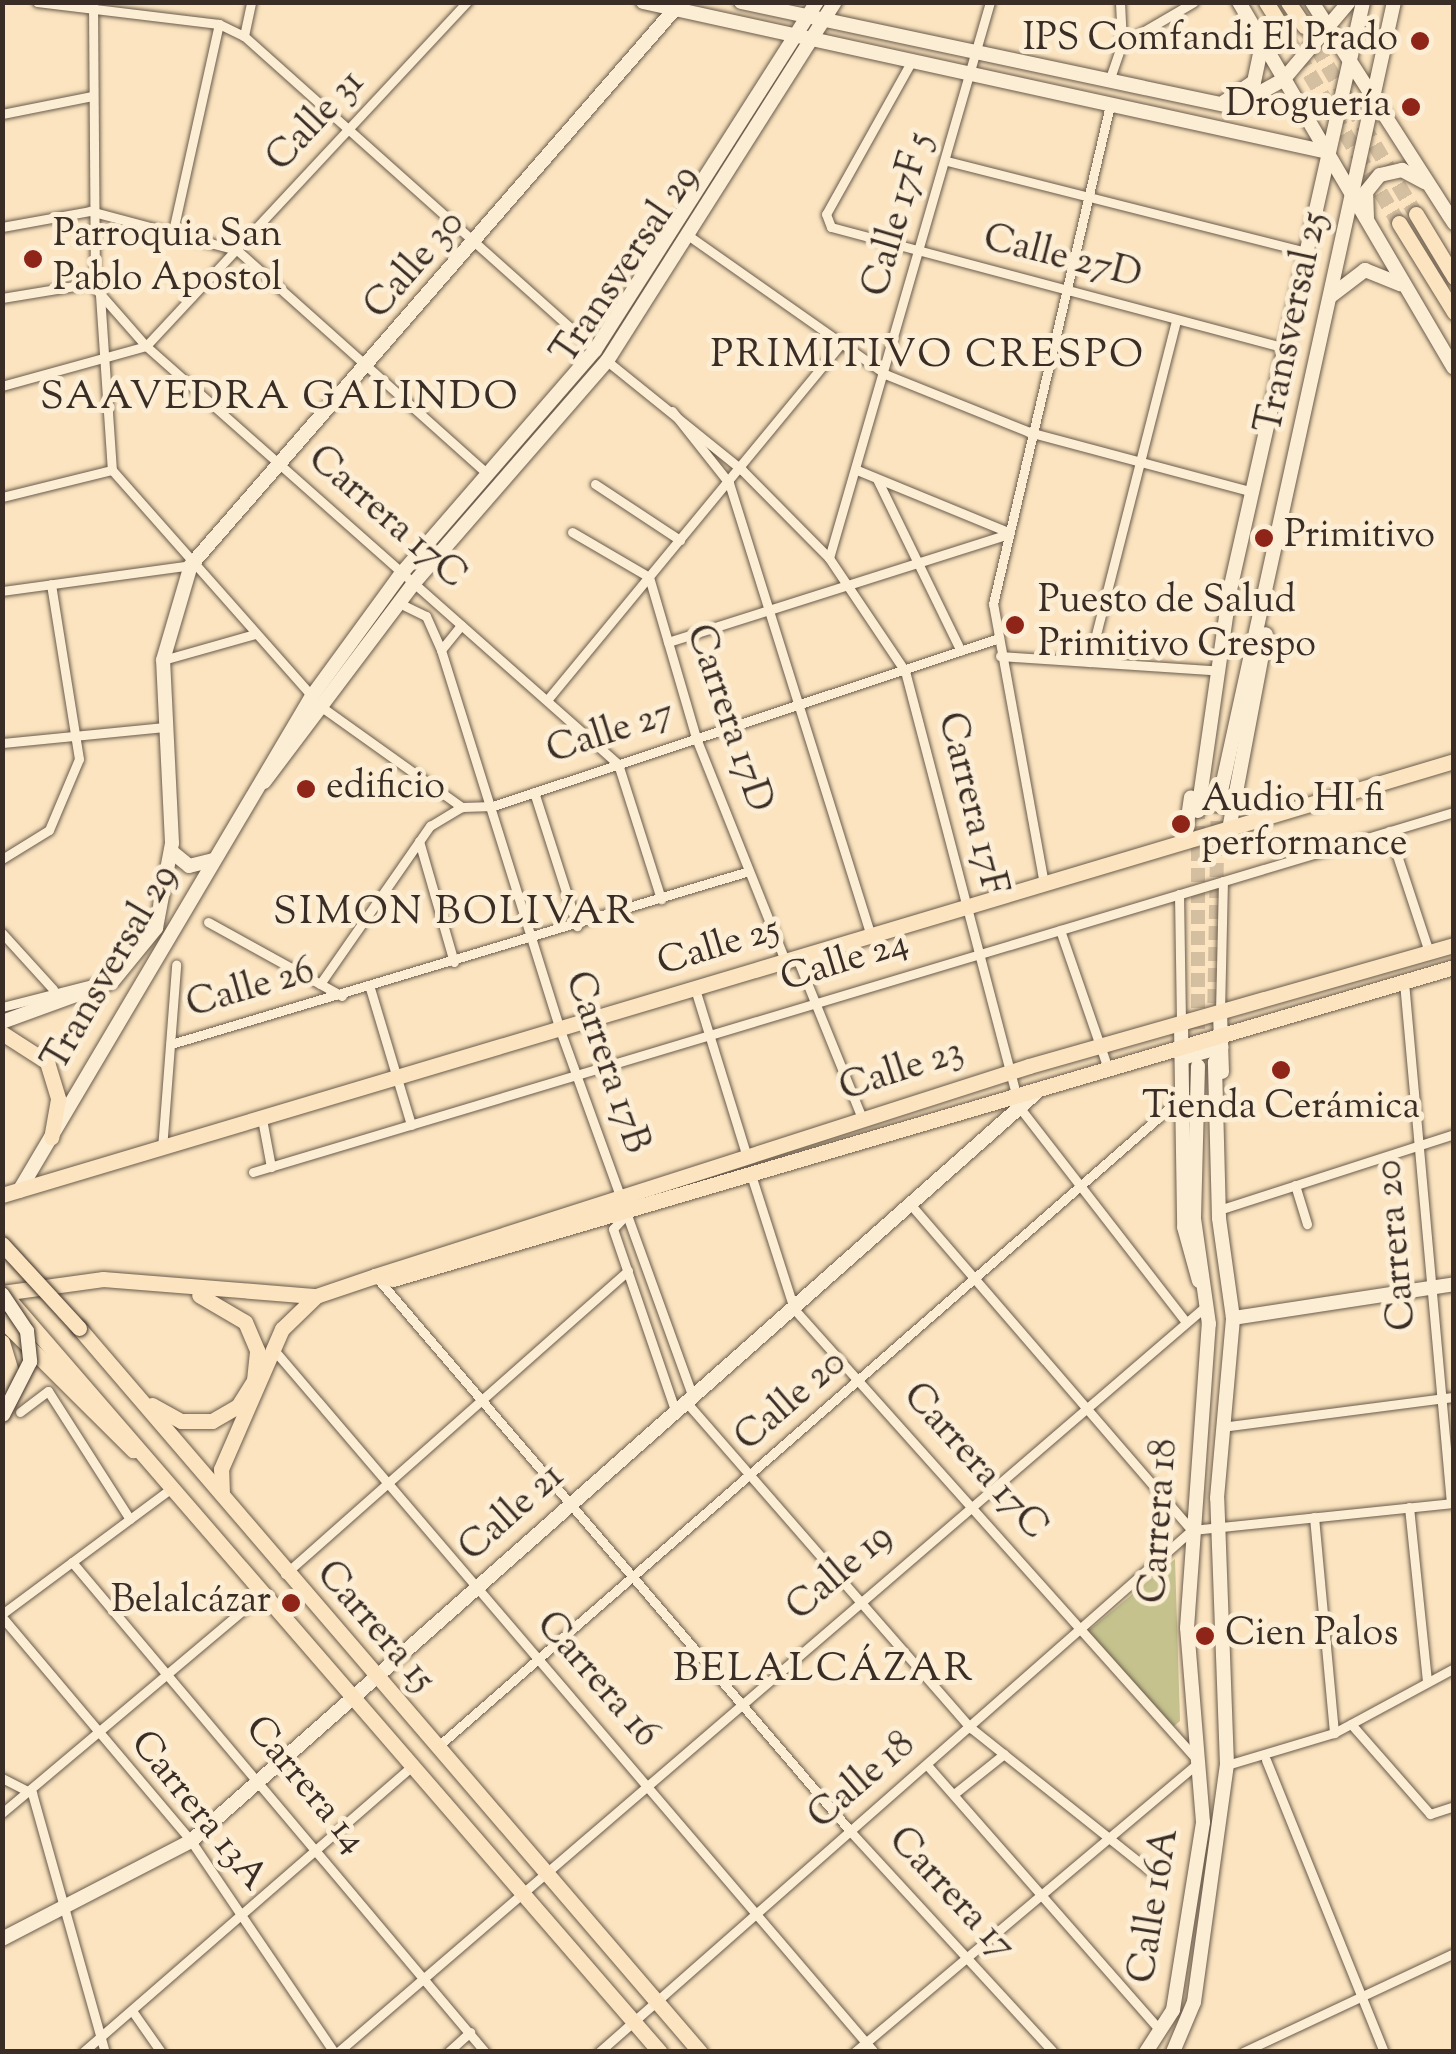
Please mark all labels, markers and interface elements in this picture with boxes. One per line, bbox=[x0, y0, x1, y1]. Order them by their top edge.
place label: IPS Comfandi El Prado bbox=[1023, 18, 1398, 64]
marker: IPS Comfandi El Prado bbox=[1407, 28, 1433, 54]
street label: Calle 31 bbox=[259, 62, 375, 182]
place label: Droguería bbox=[1225, 84, 1391, 130]
marker: Droguería bbox=[1400, 96, 1422, 118]
street label: Calle 17F 5 bbox=[855, 128, 945, 302]
street label: Transversal 29 bbox=[544, 158, 710, 374]
street label: Calle 30 bbox=[356, 202, 476, 330]
street label: Transversal 25 bbox=[1248, 208, 1340, 438]
place label: Parroquia San Pablo Apostol bbox=[53, 214, 282, 304]
street label: Calle 27D bbox=[978, 217, 1146, 301]
marker: Parroquia San Pablo Apostol bbox=[22, 248, 44, 270]
district label: PRIMITIVO CRESPO bbox=[710, 333, 1146, 381]
district label: SAAVEDRA GALINDO bbox=[40, 375, 520, 423]
street label: Carrera 17C bbox=[297, 438, 475, 600]
place label: Primitivo bbox=[1284, 515, 1435, 561]
marker: Primitivo bbox=[1253, 527, 1275, 549]
place label: Puesto de Salud Primitivo Crespo bbox=[1038, 580, 1316, 669]
marker: Puesto de Salud Primitivo Crespo bbox=[1002, 612, 1028, 638]
street label: Carrera 17D bbox=[674, 619, 780, 819]
street label: Calle 27 bbox=[542, 692, 680, 776]
street label: Carrera 17F bbox=[925, 708, 1015, 900]
place label: edificio bbox=[326, 766, 445, 812]
marker: edificio bbox=[295, 778, 317, 800]
place label: Audio HI fi performance bbox=[1201, 779, 1407, 868]
marker: Audio HI fi performance bbox=[1170, 813, 1192, 835]
street label: Transversal 29 bbox=[35, 858, 189, 1080]
district label: SIMON BOLIVAR bbox=[273, 890, 637, 938]
street label: Calle 25 bbox=[653, 908, 785, 988]
street label: Calle 24 bbox=[776, 922, 914, 1004]
street label: Calle 26 bbox=[182, 950, 320, 1030]
street label: Carrera 17B bbox=[553, 966, 657, 1160]
street label: Calle 23 bbox=[834, 1031, 970, 1113]
marker: Tienda Cerámica bbox=[1270, 1059, 1292, 1081]
place label: Tienda Cerámica bbox=[1142, 1086, 1420, 1132]
street label: Carrera 20 bbox=[1368, 1158, 1428, 1332]
street label: Calle 20 bbox=[727, 1341, 857, 1463]
street label: Carrera 17C bbox=[892, 1375, 1056, 1551]
street label: Carrera 18 bbox=[1132, 1437, 1190, 1605]
street label: Calle 21 bbox=[451, 1455, 575, 1573]
street label: Calle 19 bbox=[779, 1516, 903, 1632]
street label: Carrera 15 bbox=[305, 1553, 443, 1703]
place label: Belalcázar bbox=[111, 1580, 271, 1626]
marker: Belalcázar bbox=[280, 1592, 302, 1614]
street label: Carrera 16 bbox=[525, 1604, 667, 1758]
place label: Cien Palos bbox=[1225, 1613, 1398, 1659]
marker: Cien Palos bbox=[1194, 1625, 1216, 1647]
district label: BELALCÁZAR bbox=[673, 1647, 975, 1695]
street label: Carrera 14 bbox=[233, 1708, 375, 1864]
street label: Carrera 13A bbox=[119, 1723, 275, 1901]
street label: Calle 18 bbox=[800, 1723, 926, 1841]
street label: Carrera 17 bbox=[877, 1819, 1023, 1971]
street label: Calle 16A bbox=[1121, 1825, 1191, 1987]

